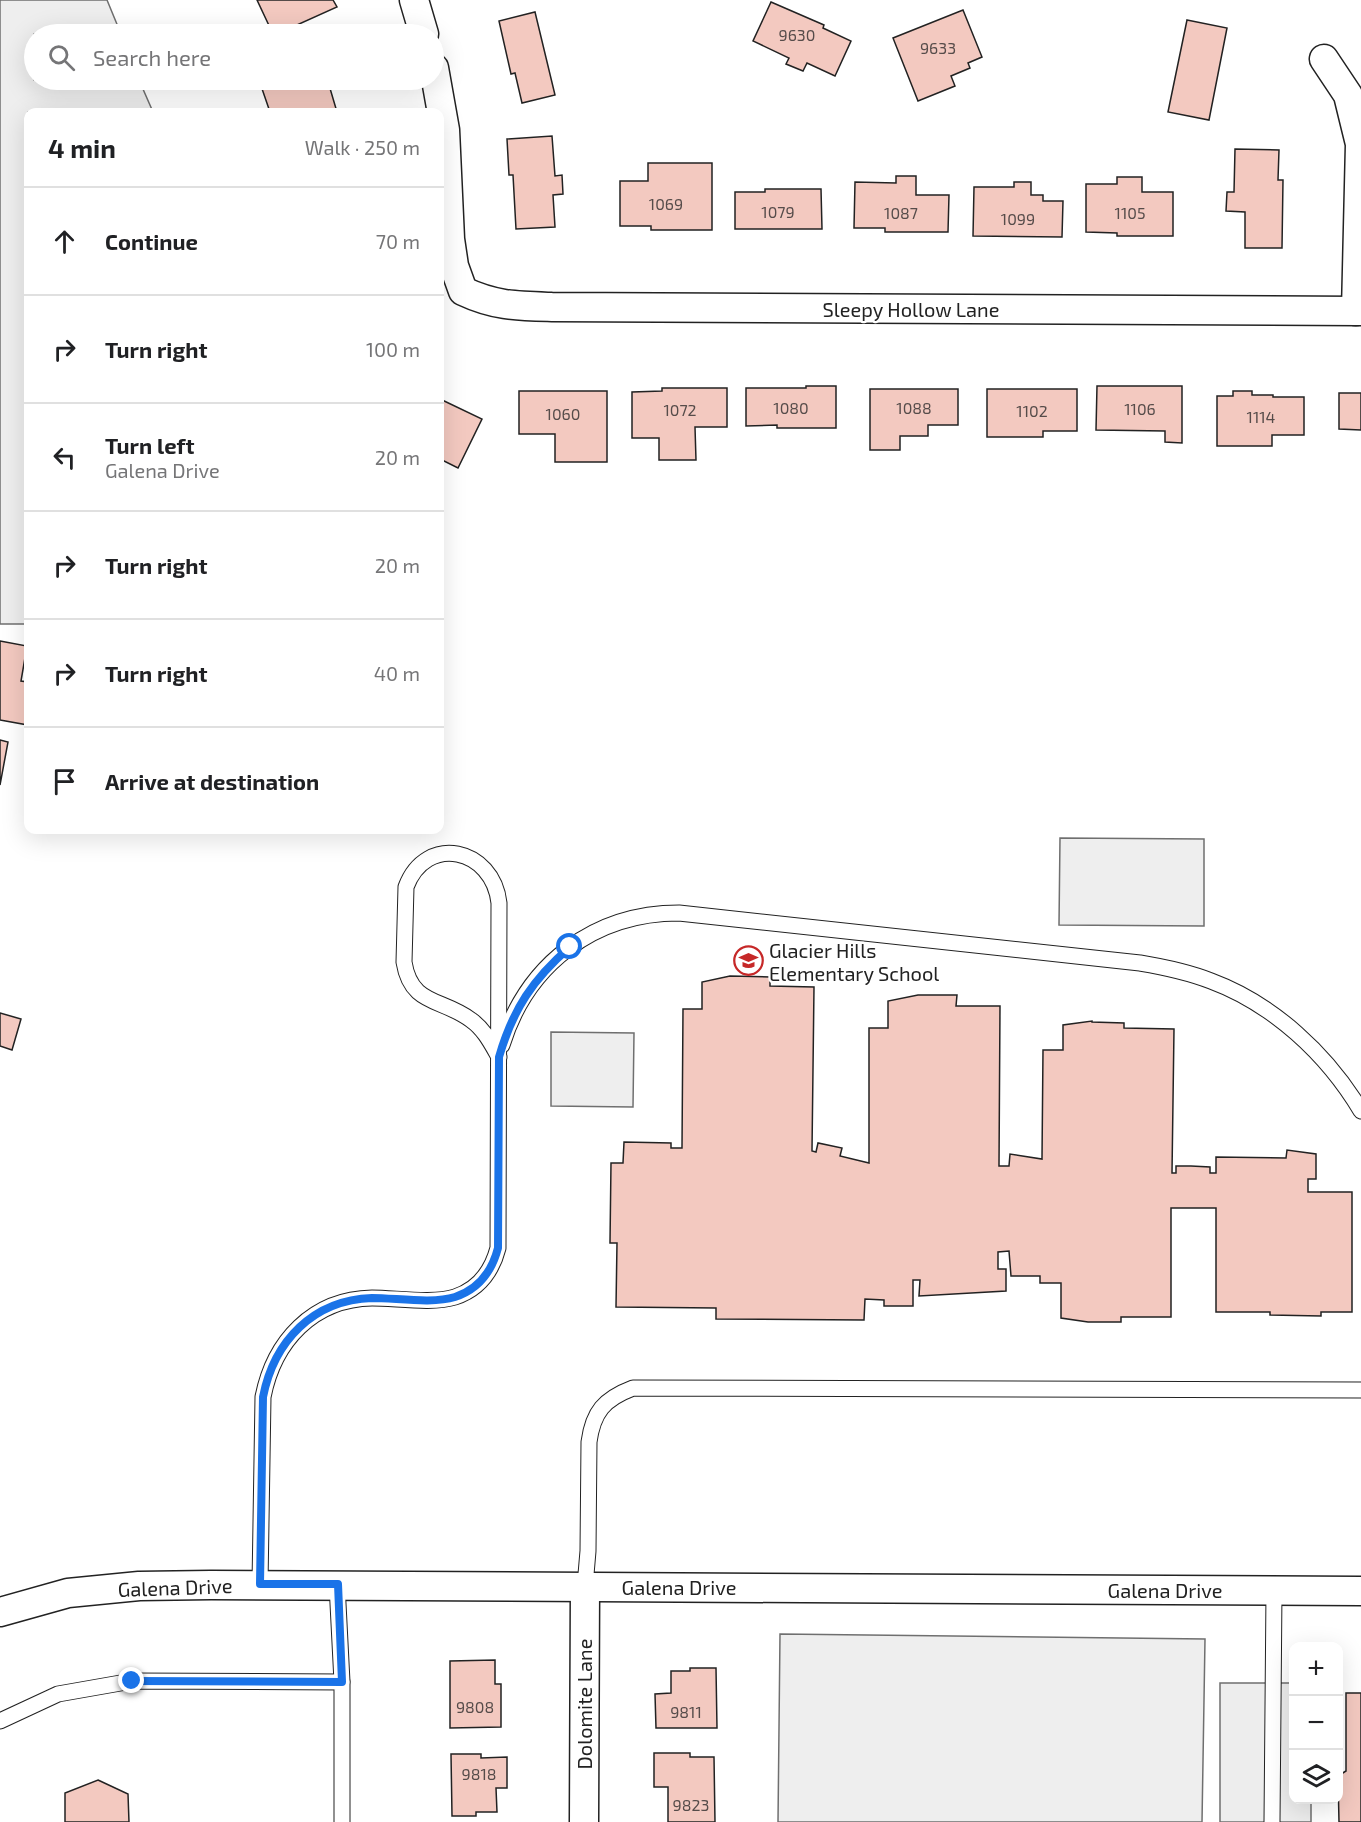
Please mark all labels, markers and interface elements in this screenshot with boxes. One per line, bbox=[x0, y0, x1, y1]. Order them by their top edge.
search box bbox=[24, 24, 444, 90]
house number: 9630 bbox=[779, 25, 815, 44]
house number: 9633 bbox=[920, 38, 956, 57]
icon: search bbox=[45, 41, 78, 74]
text: Search here bbox=[93, 44, 211, 70]
text: 4 min bbox=[48, 132, 116, 163]
text: Walk · 250 m bbox=[305, 135, 420, 159]
house number: 1069 bbox=[649, 194, 683, 213]
house number: 1079 bbox=[761, 202, 795, 221]
house number: 1087 bbox=[884, 203, 918, 222]
house number: 1105 bbox=[1115, 203, 1145, 222]
house number: 1099 bbox=[1001, 209, 1035, 228]
icon: ahead bbox=[48, 225, 81, 258]
text: Continue bbox=[105, 228, 198, 254]
text: 70 m bbox=[376, 229, 420, 253]
street label: Sleepy Hollow Lane bbox=[823, 297, 999, 321]
icon: right bbox=[48, 333, 81, 366]
text: Turn right bbox=[105, 336, 207, 362]
text: 100 m bbox=[366, 337, 420, 361]
house number: 1080 bbox=[773, 398, 809, 417]
house number: 1088 bbox=[896, 398, 932, 417]
house number: 1106 bbox=[1124, 399, 1156, 418]
house number: 1072 bbox=[663, 400, 697, 419]
house number: 1102 bbox=[1016, 401, 1048, 420]
house number: 1060 bbox=[546, 404, 580, 423]
house number: 1114 bbox=[1247, 407, 1276, 426]
text: Turn left bbox=[105, 432, 194, 458]
icon: left bbox=[48, 441, 81, 474]
text: 20 m bbox=[375, 445, 420, 469]
text: Galena Drive bbox=[105, 458, 220, 482]
icon: right bbox=[48, 549, 81, 582]
text: Turn right bbox=[105, 552, 207, 578]
text: 20 m bbox=[375, 553, 420, 577]
icon: right bbox=[48, 657, 81, 690]
text: Turn right bbox=[105, 660, 207, 686]
text: 40 m bbox=[374, 661, 420, 685]
icon: arrive bbox=[48, 765, 81, 798]
text: Arrive at destination bbox=[105, 768, 319, 794]
route start bbox=[556, 933, 582, 959]
place label: Glacier Hills Elementary School bbox=[769, 938, 939, 985]
school or university icon: Glacier Hills Elementary School bbox=[732, 945, 764, 977]
street label: Galena Drive bbox=[117, 1573, 233, 1601]
street label: Galena Drive bbox=[622, 1575, 736, 1599]
street label: Galena Drive bbox=[1108, 1578, 1222, 1602]
street label: Dolomite Lane bbox=[572, 1639, 596, 1769]
map controls bbox=[1289, 1642, 1343, 1804]
button: + bbox=[1289, 1642, 1343, 1696]
route end bbox=[118, 1667, 144, 1693]
button: − bbox=[1289, 1696, 1343, 1750]
house number: 9808 bbox=[456, 1697, 494, 1716]
house number: 9811 bbox=[670, 1702, 702, 1721]
button: layers bbox=[1289, 1750, 1343, 1804]
house number: 9818 bbox=[462, 1764, 496, 1783]
house number: 9823 bbox=[673, 1795, 709, 1814]

